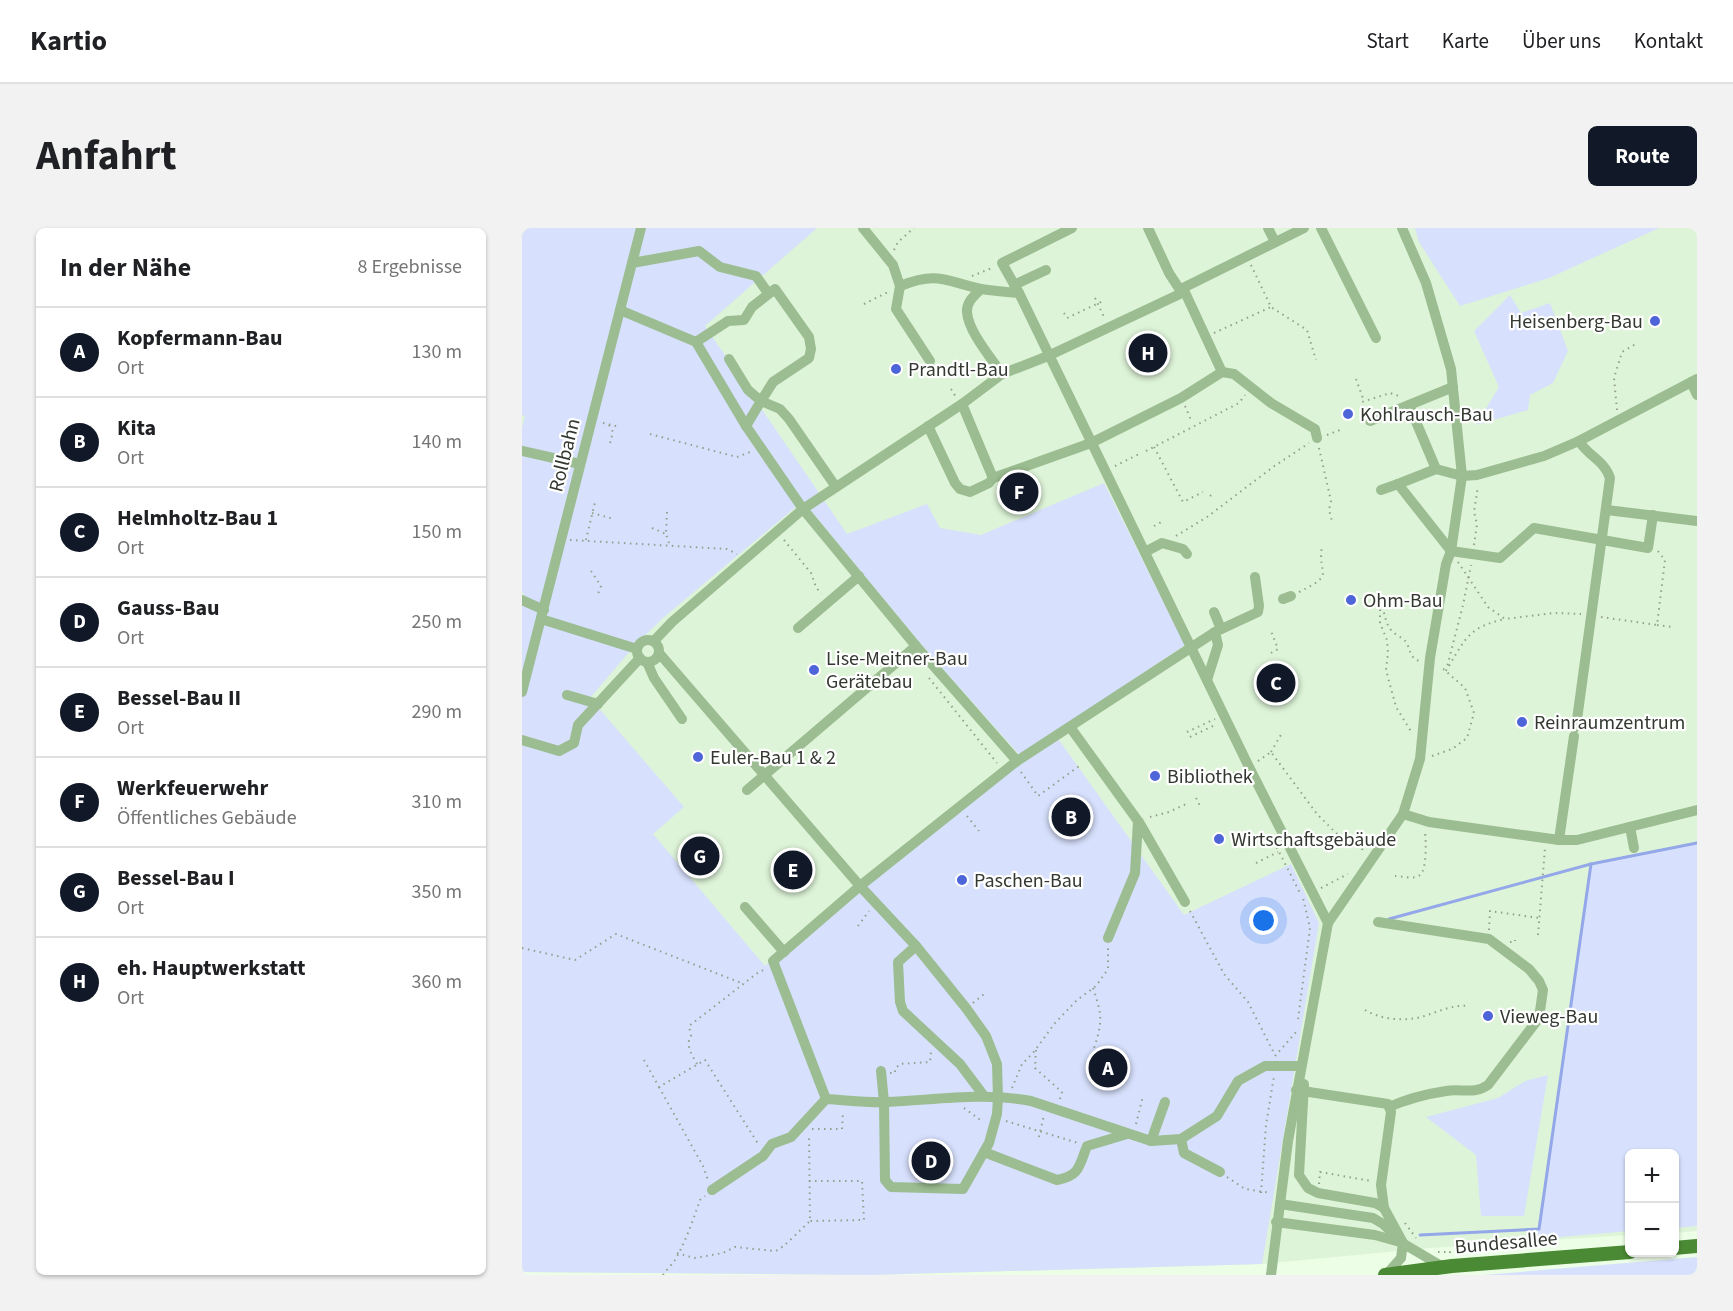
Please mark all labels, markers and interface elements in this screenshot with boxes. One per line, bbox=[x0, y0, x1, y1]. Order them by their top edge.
text: Kartio bbox=[30, 21, 107, 61]
text: Start bbox=[1366, 26, 1409, 56]
text: Karte bbox=[1442, 26, 1489, 56]
text: Über uns bbox=[1522, 26, 1601, 56]
text: Kontakt bbox=[1634, 26, 1703, 56]
text: Anfahrt bbox=[36, 126, 177, 186]
button: Route bbox=[1588, 126, 1697, 186]
text: In der Nähe bbox=[60, 249, 191, 286]
text: 8 Ergebnisse bbox=[357, 253, 462, 281]
place label: Heisenberg-Bau bbox=[1509, 308, 1643, 336]
marker: Heisenberg-Bau bbox=[1648, 314, 1662, 328]
text: Kopfermann-Bau bbox=[117, 322, 283, 354]
pin: H bbox=[1128, 330, 1168, 376]
text: A bbox=[74, 338, 85, 366]
text: 130 m bbox=[412, 338, 462, 366]
text: Ort bbox=[117, 354, 144, 382]
place label: Prandtl-Bau bbox=[908, 356, 1009, 384]
marker: Prandtl-Bau bbox=[889, 362, 903, 376]
place label: Kohlrausch-Bau bbox=[1360, 401, 1493, 429]
marker: Kohlrausch-Bau bbox=[1341, 407, 1355, 421]
text: Kita bbox=[117, 412, 156, 444]
street label: Rollbahn bbox=[542, 416, 588, 495]
text: B bbox=[73, 428, 86, 456]
text: 140 m bbox=[412, 428, 462, 456]
text: Ort bbox=[117, 444, 144, 472]
pin: F bbox=[1000, 470, 1038, 514]
text: Helmholtz-Bau 1 bbox=[117, 502, 278, 534]
text: C bbox=[74, 518, 85, 546]
text: 150 m bbox=[412, 518, 462, 546]
text: Ort bbox=[117, 534, 144, 562]
place label: Ohm-Bau bbox=[1363, 587, 1443, 615]
text: Gauss-Bau bbox=[117, 592, 220, 624]
marker: Ohm-Bau bbox=[1344, 593, 1358, 607]
text: D bbox=[73, 608, 86, 636]
text: 250 m bbox=[412, 608, 462, 636]
text: Ort bbox=[117, 624, 144, 652]
place label: Lise-Meitner-Bau Gerätebau bbox=[826, 645, 968, 696]
pin: C bbox=[1256, 660, 1296, 706]
marker: Lise-Meitner-Bau Gerätebau bbox=[807, 663, 821, 677]
text: Bessel-Bau II bbox=[117, 682, 241, 714]
text: E bbox=[74, 698, 85, 726]
text: 290 m bbox=[412, 698, 462, 726]
place label: Reinraumzentrum bbox=[1534, 709, 1685, 737]
text: Ort bbox=[117, 714, 144, 742]
marker: Reinraumzentrum bbox=[1515, 715, 1529, 729]
place label: Euler-Bau 1 & 2 bbox=[710, 744, 836, 772]
marker: Euler-Bau 1 & 2 bbox=[691, 750, 705, 764]
place label: Bibliothek bbox=[1167, 763, 1253, 791]
marker: Bibliothek bbox=[1148, 769, 1162, 783]
text: Werkfeuerwehr bbox=[117, 772, 268, 804]
text: F bbox=[74, 788, 85, 816]
text: 310 m bbox=[412, 788, 462, 816]
pin: B bbox=[1052, 794, 1090, 840]
text: Öffentliches Gebäude bbox=[117, 804, 297, 832]
place label: Wirtschaftsgebäude bbox=[1231, 826, 1396, 854]
marker: Wirtschaftsgebäude bbox=[1212, 832, 1226, 846]
pin: G bbox=[680, 834, 720, 878]
pin: E bbox=[774, 848, 812, 892]
text: Bessel-Bau I bbox=[117, 862, 235, 894]
place label: Paschen-Bau bbox=[974, 867, 1083, 895]
marker: Paschen-Bau bbox=[955, 873, 969, 887]
text: G bbox=[73, 878, 86, 906]
text: 350 m bbox=[412, 878, 462, 906]
text: Ort bbox=[117, 894, 144, 922]
your location bbox=[1249, 906, 1278, 935]
text: eh. Hauptwerkstatt bbox=[117, 952, 305, 984]
text: H bbox=[73, 968, 86, 996]
text: 360 m bbox=[412, 968, 462, 996]
text: Ort bbox=[117, 984, 144, 1012]
place label: Vieweg-Bau bbox=[1500, 1003, 1598, 1031]
marker: Vieweg-Bau bbox=[1481, 1009, 1495, 1023]
pin: A bbox=[1088, 1046, 1128, 1090]
pin: D bbox=[912, 1138, 950, 1184]
map controls bbox=[1625, 1149, 1679, 1257]
button: + bbox=[1625, 1149, 1679, 1203]
button: − bbox=[1625, 1203, 1679, 1257]
street label: Bundesallee bbox=[1454, 1225, 1559, 1261]

